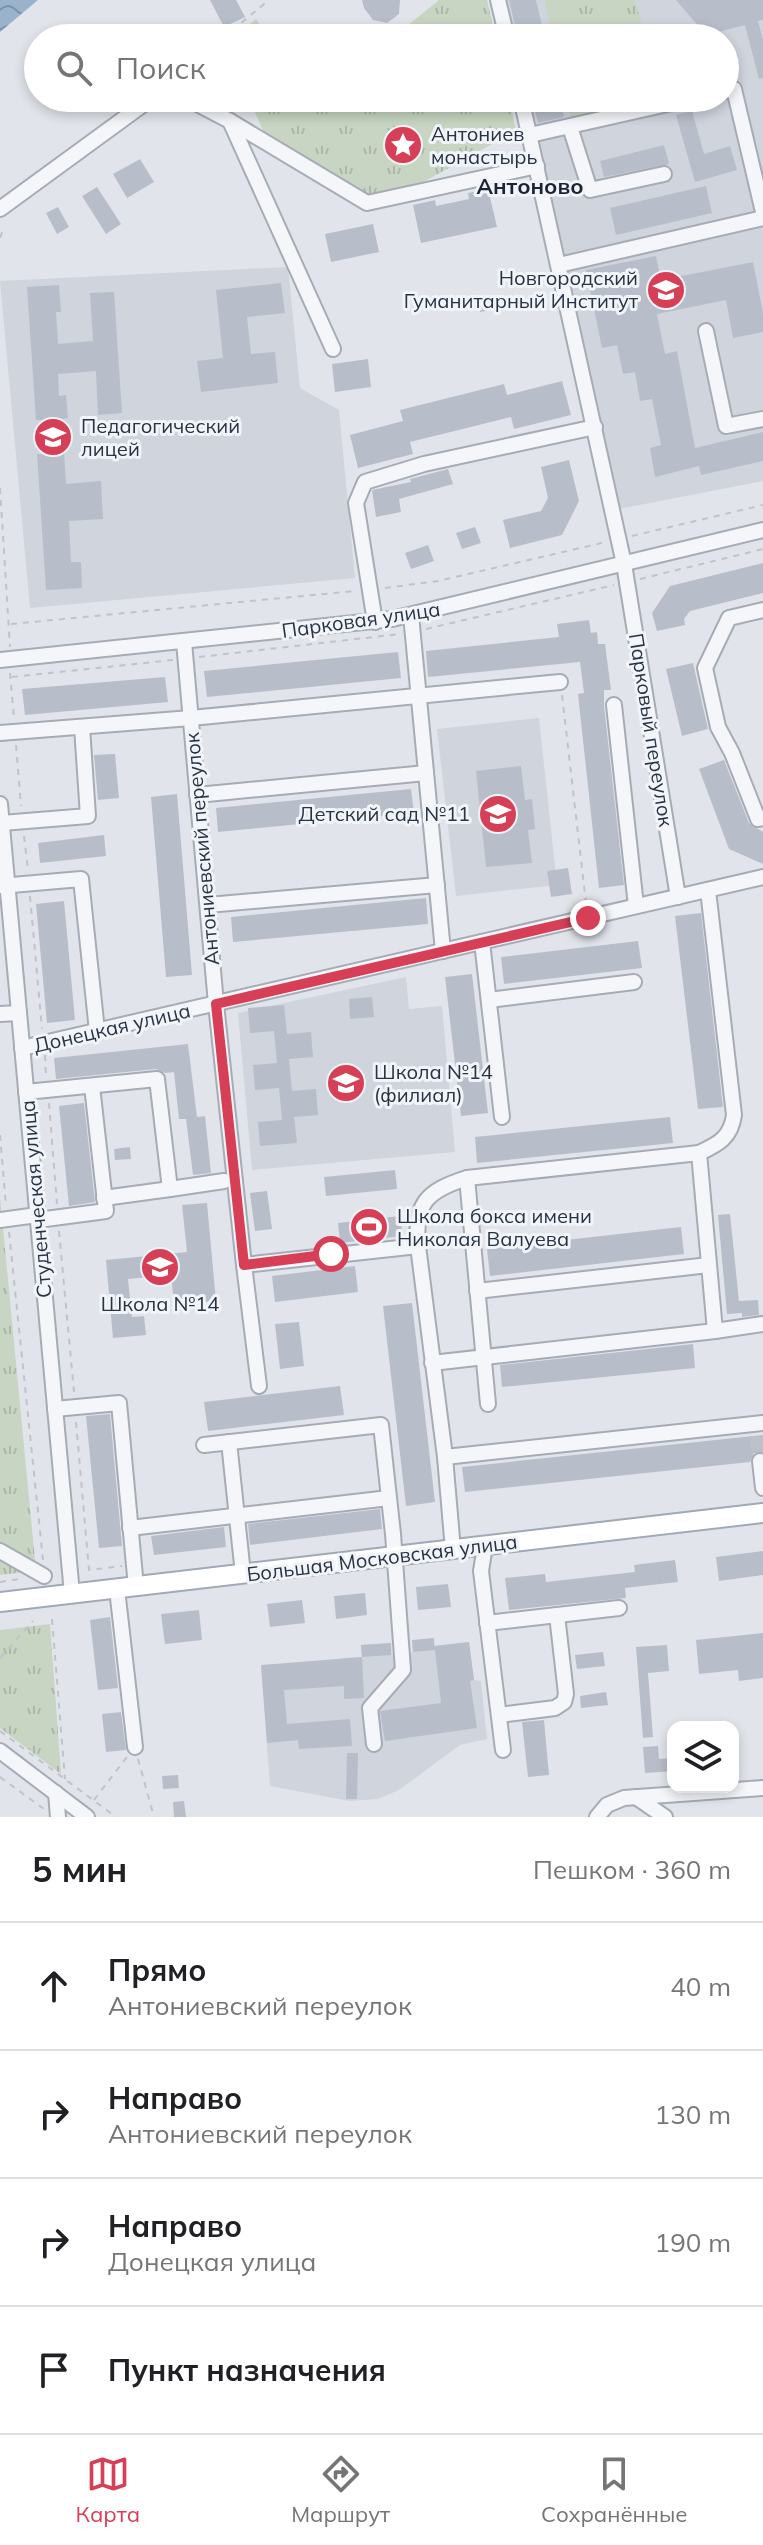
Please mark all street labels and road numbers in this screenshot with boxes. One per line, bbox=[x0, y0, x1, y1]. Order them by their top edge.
street label: Парковая улица bbox=[280, 596, 442, 643]
street label: Парковый переулок bbox=[624, 631, 679, 829]
street label: Антониевский переулок bbox=[179, 731, 224, 967]
street label: Донецкая улица bbox=[31, 997, 193, 1058]
street label: Студенческая улица bbox=[14, 1099, 57, 1299]
street label: Большая Московская улица bbox=[245, 1528, 519, 1587]

